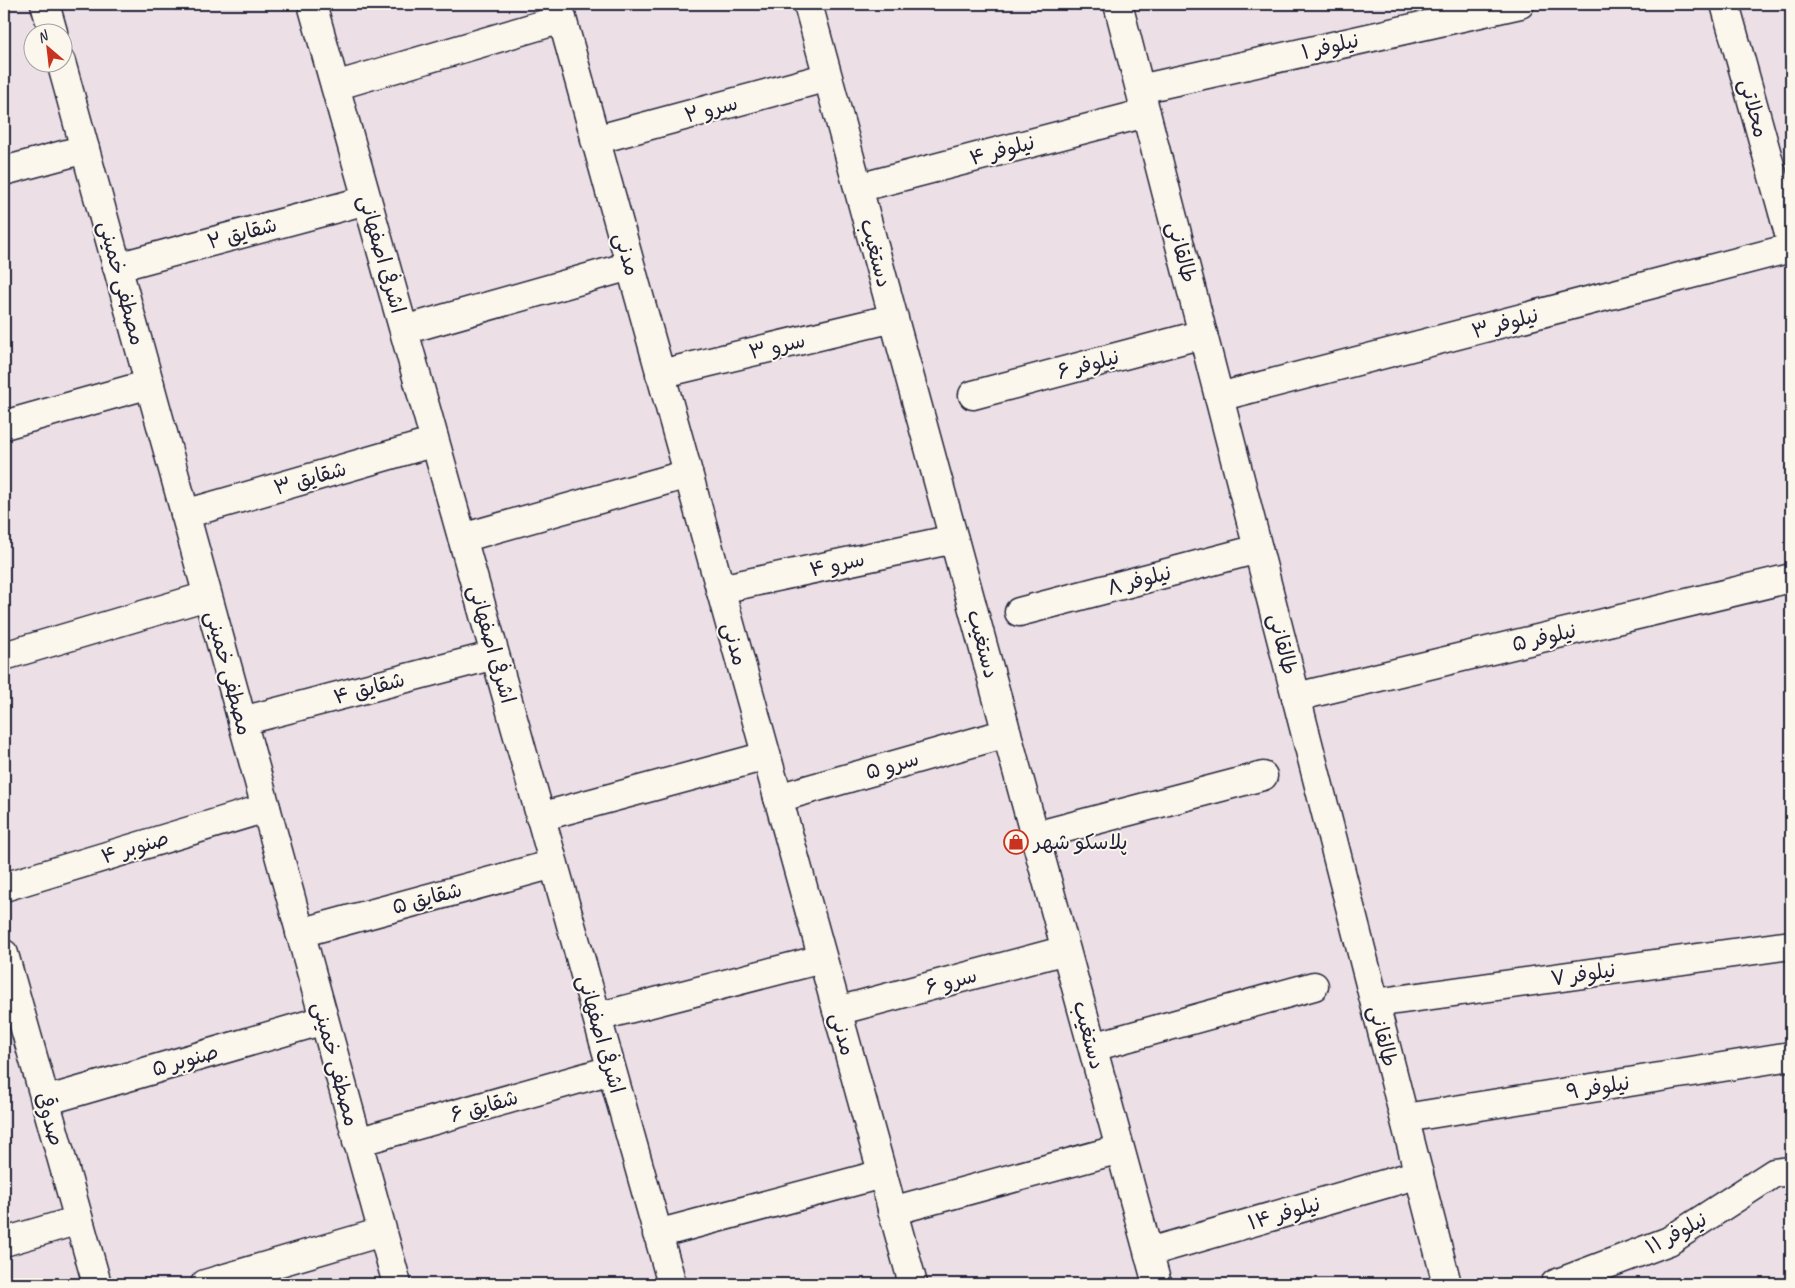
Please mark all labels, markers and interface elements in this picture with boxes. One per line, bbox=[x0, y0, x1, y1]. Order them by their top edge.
north arrow bbox=[22, 22, 72, 72]
text: N bbox=[34, 26, 52, 47]
street label: نیلوفر ۱ bbox=[1299, 27, 1362, 66]
street label: محلاتی bbox=[1733, 76, 1774, 141]
street label: سرو ۲ bbox=[681, 89, 741, 130]
street label: نیلوفر ۴ bbox=[967, 129, 1038, 172]
street label: اشرفی اصفهانی bbox=[352, 191, 412, 317]
street label: شقایق ۲ bbox=[204, 211, 280, 255]
street label: دستغیب bbox=[854, 216, 898, 290]
street label: مصطفی خمینی bbox=[92, 218, 151, 348]
street label: طالقانی bbox=[1160, 218, 1203, 286]
street label: مدنی bbox=[608, 229, 646, 279]
street label: نیلوفر ۳ bbox=[1469, 302, 1541, 345]
street label: سرو ۳ bbox=[746, 327, 808, 366]
street label: نیلوفر ۶ bbox=[1054, 343, 1122, 386]
street label: شقایق ۳ bbox=[271, 455, 349, 501]
street label: سرو ۴ bbox=[807, 545, 867, 583]
street label: نیلوفر ۸ bbox=[1104, 559, 1174, 602]
street label: اشرفی اصفهانی bbox=[462, 581, 522, 707]
street label: دستغیب bbox=[961, 607, 1005, 681]
street label: مصطفی خمینی bbox=[199, 608, 258, 738]
street label: طالقانی bbox=[1262, 611, 1303, 678]
street label: نیلوفر ۵ bbox=[1509, 617, 1579, 658]
street label: مدنی bbox=[716, 620, 753, 669]
street label: شقایق ۴ bbox=[331, 666, 407, 710]
street label: سرو ۵ bbox=[862, 745, 922, 786]
street label: صنوبر ۴ bbox=[98, 824, 172, 871]
shop icon: پلاسکو شهر bbox=[1003, 829, 1029, 855]
place label: پلاسکو شهر bbox=[1032, 829, 1128, 855]
street label: شقایق ۵ bbox=[389, 876, 465, 920]
street label: نیلوفر ۷ bbox=[1549, 957, 1617, 992]
street label: سرو ۶ bbox=[922, 962, 980, 1001]
street label: اشرفی اصفهانی bbox=[571, 971, 631, 1097]
street label: دستغیب bbox=[1067, 998, 1111, 1072]
street label: مصطفی خمینی bbox=[306, 999, 365, 1129]
street label: طالقانی bbox=[1362, 1003, 1403, 1070]
street label: مدنی bbox=[824, 1010, 861, 1059]
street label: صنوبر ۵ bbox=[149, 1038, 222, 1083]
street label: نیلوفر ۹ bbox=[1564, 1069, 1632, 1106]
street label: شقایق ۶ bbox=[447, 1084, 521, 1128]
street label: صدوقی bbox=[29, 1089, 70, 1149]
street label: نیلوفر ۱۴ bbox=[1245, 1190, 1323, 1237]
street label: نیلوفر ۱۱ bbox=[1641, 1206, 1712, 1261]

